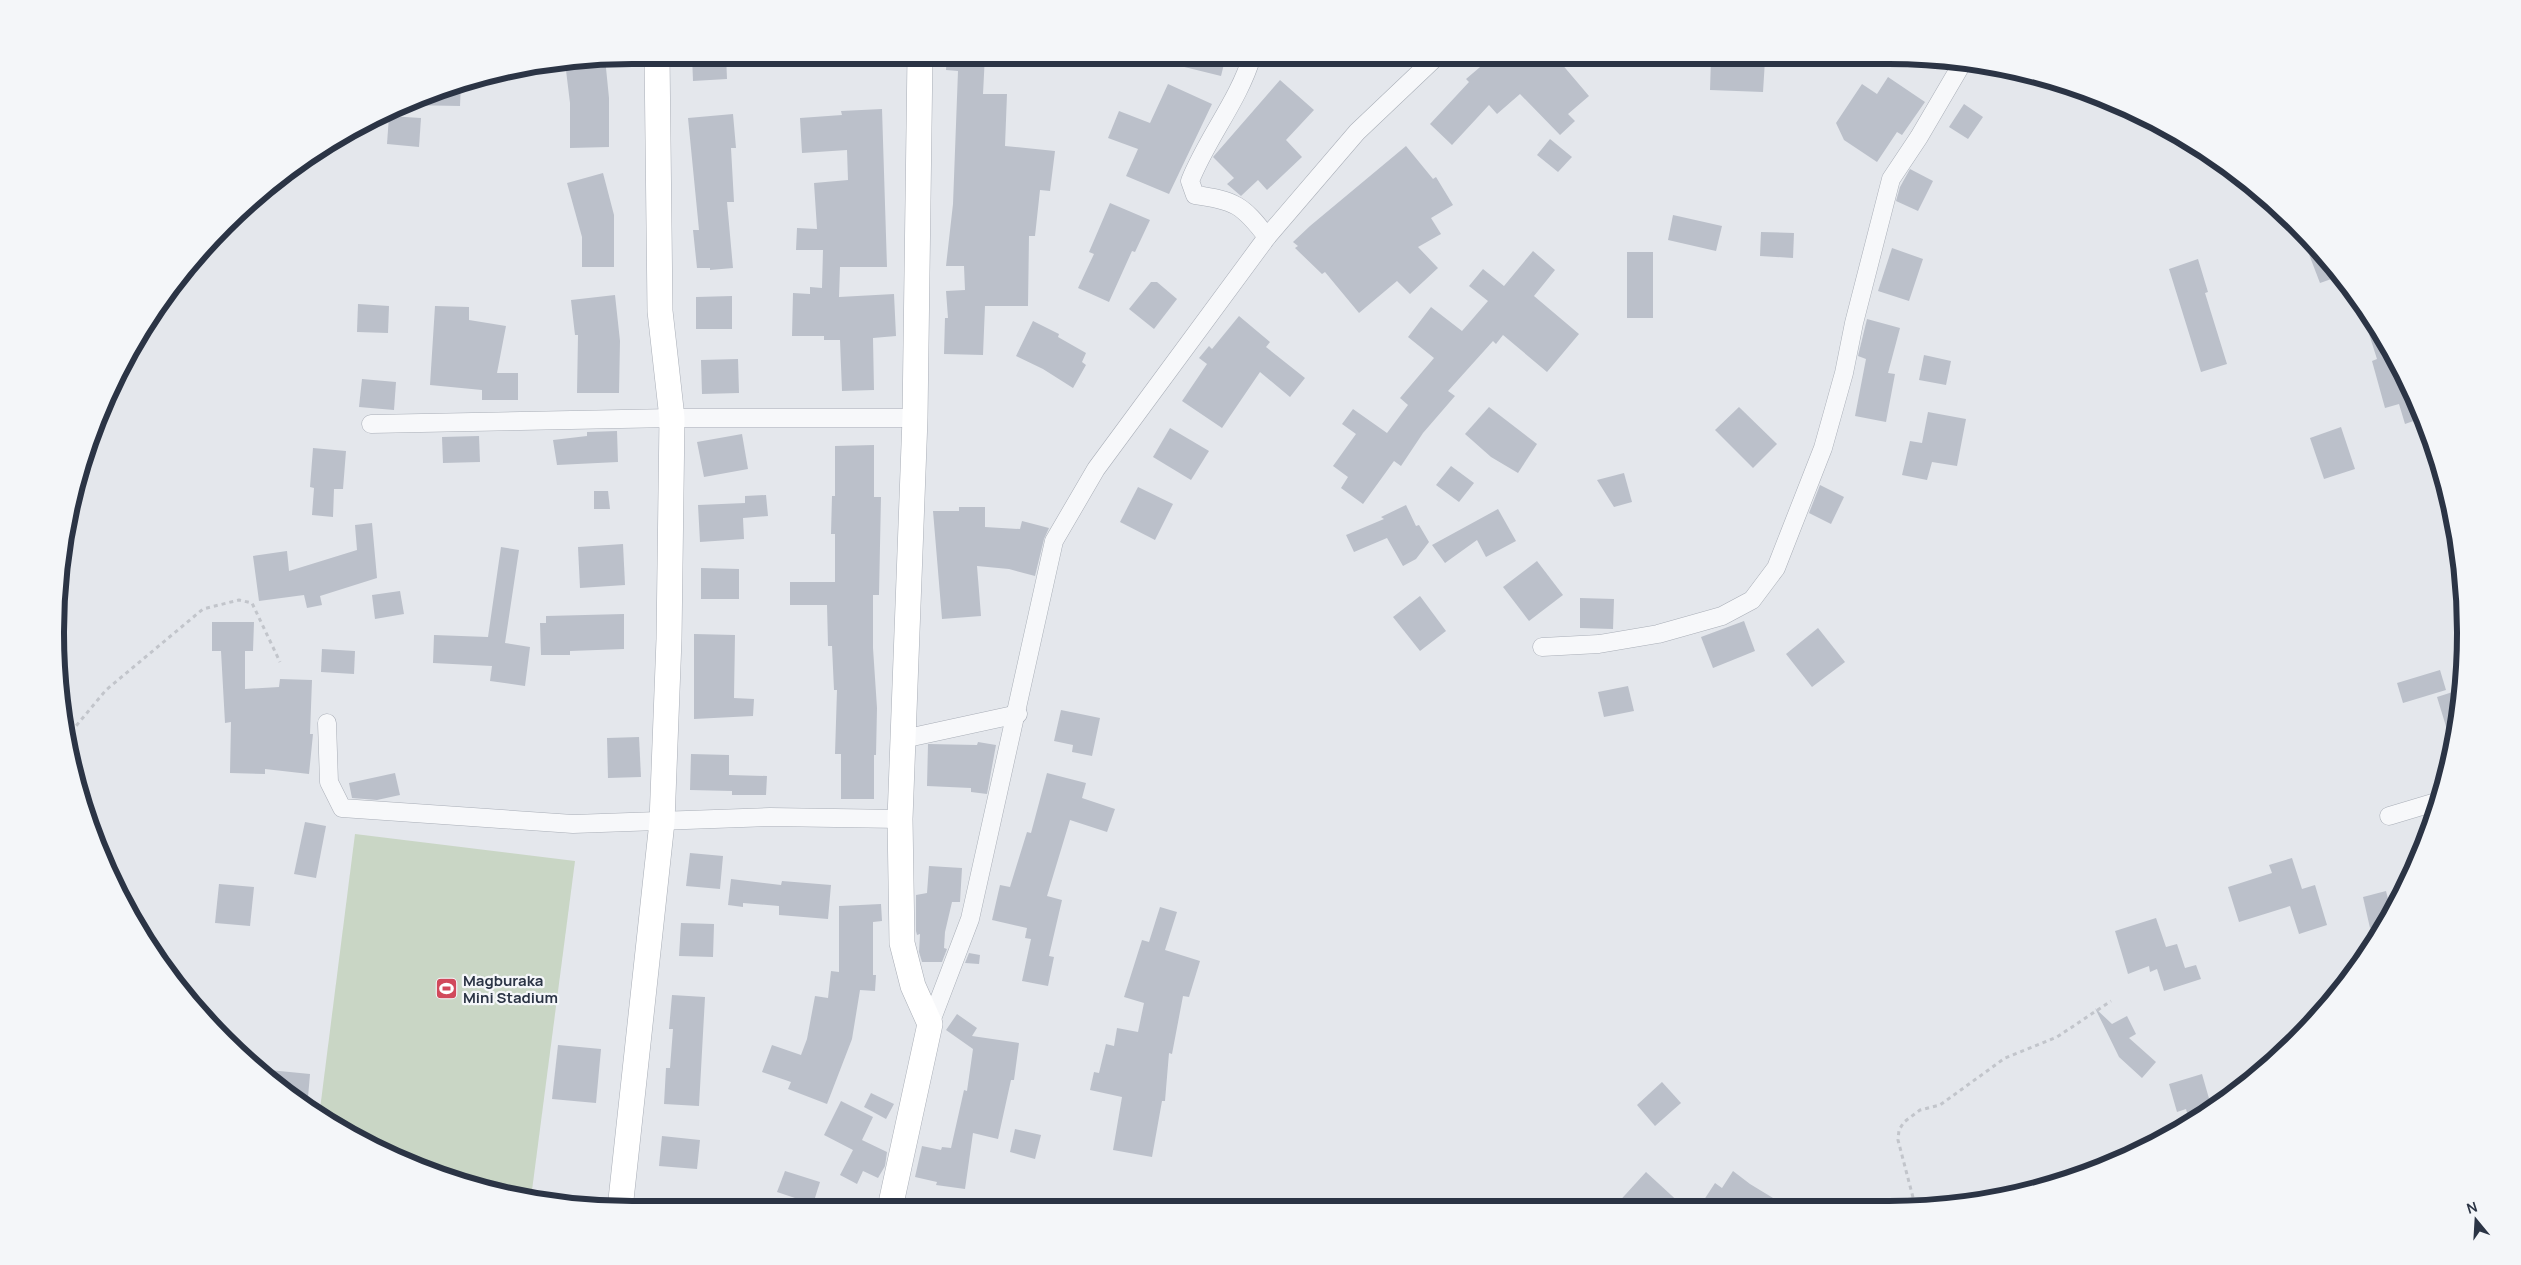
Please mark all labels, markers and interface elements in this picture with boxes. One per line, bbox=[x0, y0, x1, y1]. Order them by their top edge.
place label: Magburaka Mini Stadium bbox=[463, 970, 558, 1008]
sports icon: Magburaka Mini Stadium bbox=[435, 977, 459, 1001]
north arrow bbox=[2451, 1195, 2501, 1245]
text: N bbox=[2464, 1197, 2480, 1218]

